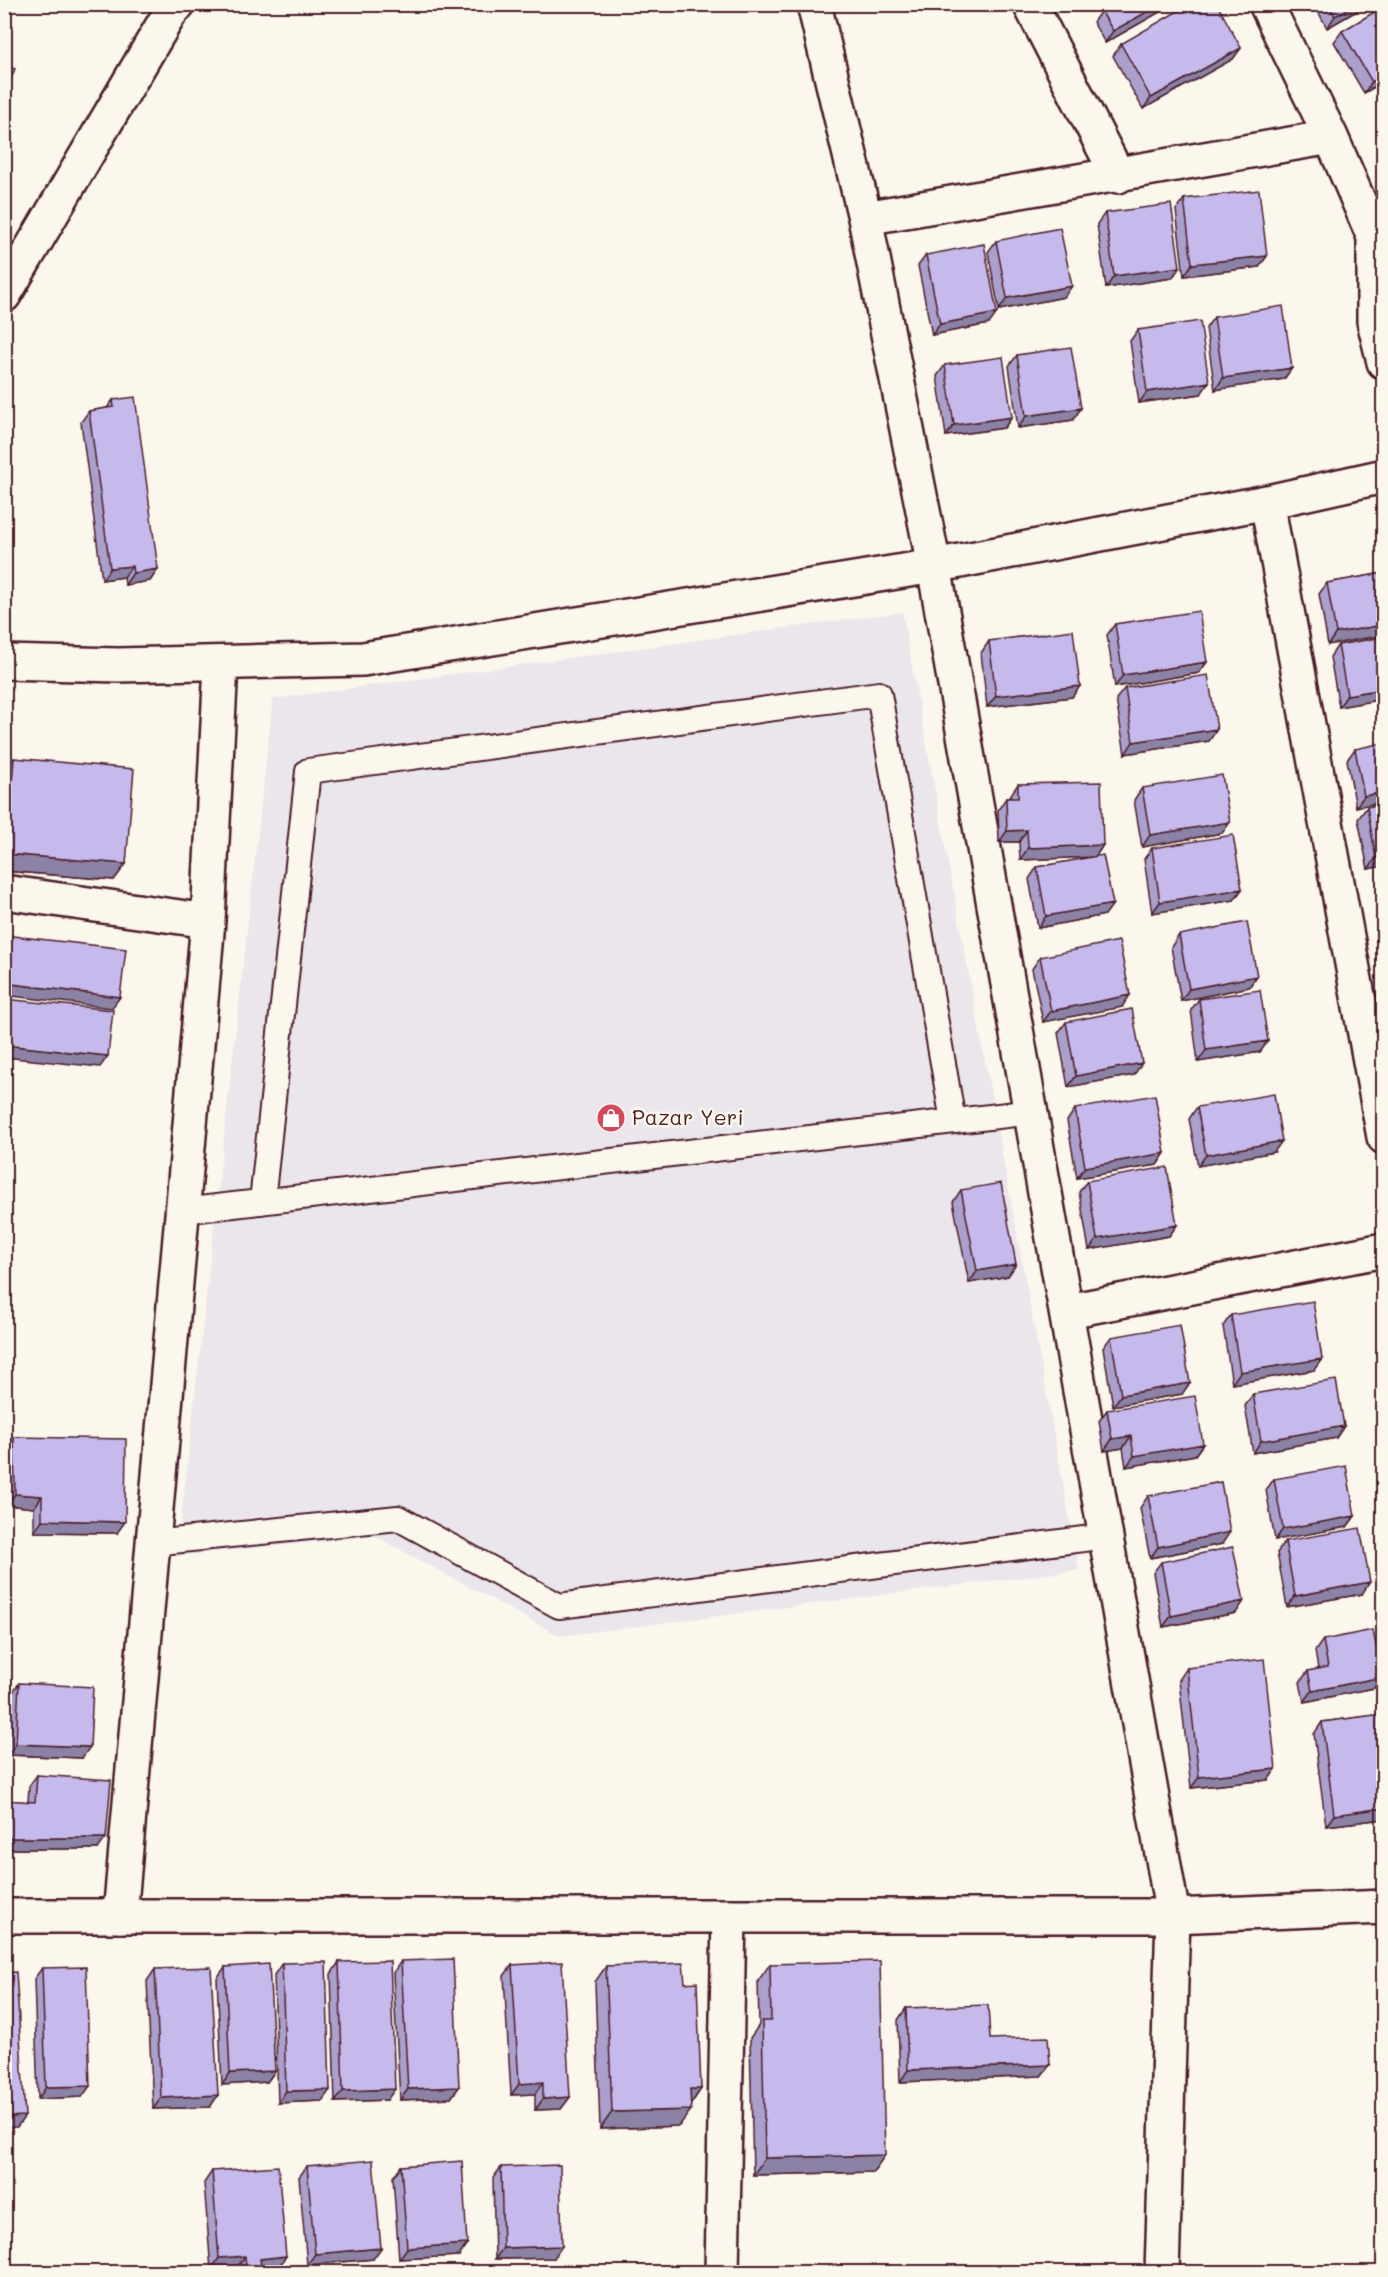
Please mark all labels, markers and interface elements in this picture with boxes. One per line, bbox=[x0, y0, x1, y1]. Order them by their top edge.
shop icon: Pazar Yeri bbox=[595, 1102, 627, 1134]
place label: Pazar Yeri bbox=[632, 1103, 744, 1130]

